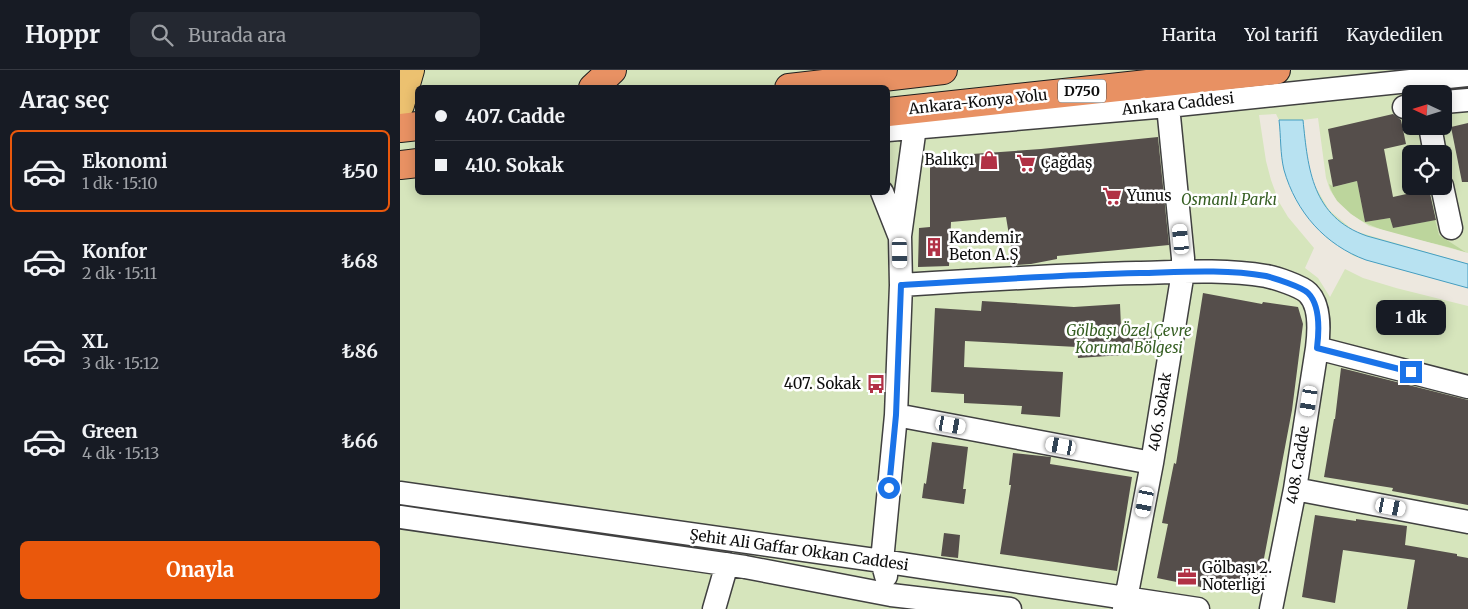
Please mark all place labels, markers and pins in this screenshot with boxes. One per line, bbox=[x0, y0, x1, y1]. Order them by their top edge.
shop icon: Balıkçı bbox=[978, 149, 1000, 171]
place label: Balıkçı bbox=[924, 150, 974, 169]
supermarket icon: Çağdaş bbox=[1015, 152, 1037, 174]
place label: Çağdaş bbox=[1041, 153, 1092, 172]
supermarket icon: Yunus bbox=[1101, 185, 1123, 207]
place label: Yunus bbox=[1126, 186, 1172, 205]
place label: Kandemir Beton A.Ş bbox=[949, 228, 1021, 264]
building icon: Kandemir Beton A.Ş bbox=[923, 236, 945, 258]
bus stop icon: 407. Sokak bbox=[865, 373, 887, 395]
place label: 407. Sokak bbox=[784, 374, 861, 393]
place label: Gölbaşı 2. Noterliği bbox=[1202, 558, 1272, 594]
office icon: Gölbaşı 2. Noterliği bbox=[1176, 566, 1198, 588]

